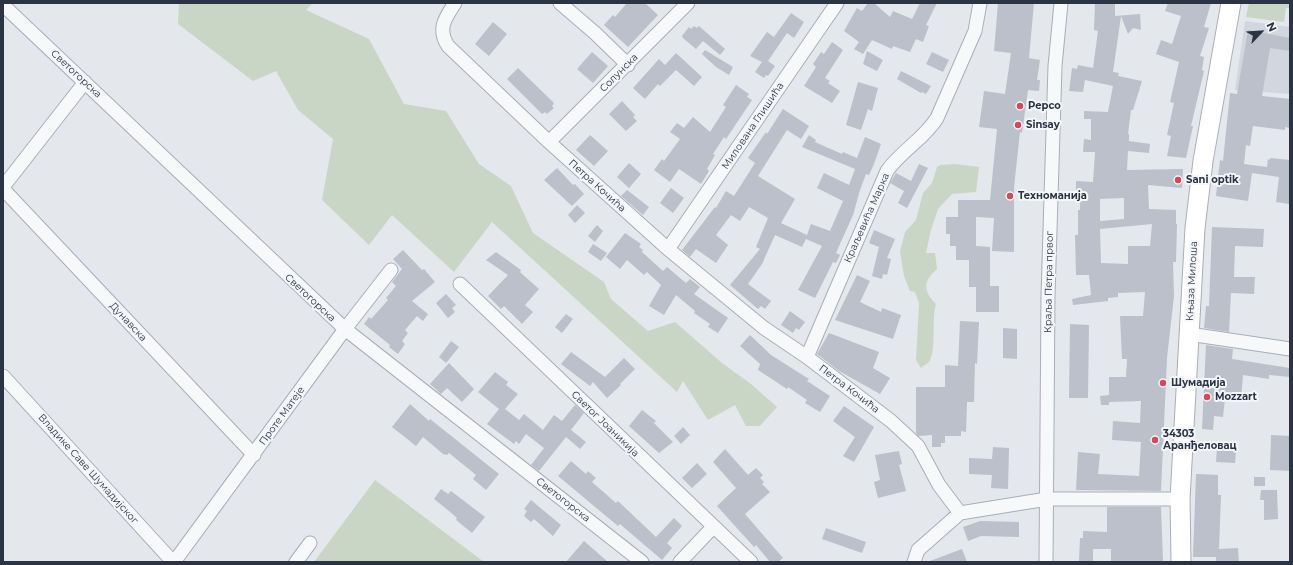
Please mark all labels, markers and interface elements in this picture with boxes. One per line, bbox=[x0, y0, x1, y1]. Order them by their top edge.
north arrow bbox=[1241, 12, 1281, 52]
text: N bbox=[1264, 20, 1280, 34]
street label: Светогорска bbox=[48, 47, 104, 101]
street label: Солунска bbox=[597, 51, 641, 95]
street label: Милована Глишића bbox=[719, 80, 787, 172]
place label: Pepco bbox=[1028, 100, 1061, 112]
marker: Pepco bbox=[1015, 101, 1025, 111]
place label: Sinsay bbox=[1026, 119, 1060, 131]
marker: Sinsay bbox=[1013, 120, 1023, 130]
street label: Петра Кочића bbox=[566, 157, 628, 215]
street label: Краљевића Марка bbox=[842, 171, 892, 265]
place label: Sani optik bbox=[1186, 174, 1239, 186]
marker: Sani optik bbox=[1173, 175, 1183, 185]
place label: Техноманија bbox=[1018, 190, 1087, 202]
marker: Техноманија bbox=[1005, 191, 1015, 201]
street label: Краља Петра првог bbox=[1042, 231, 1056, 333]
street label: Књаза Милоша bbox=[1184, 241, 1200, 321]
street label: Светогорска bbox=[282, 271, 338, 325]
street label: Дунавска bbox=[107, 300, 149, 344]
street label: Петра Кочића bbox=[816, 362, 882, 416]
place label: Шумадија bbox=[1171, 377, 1226, 389]
marker: Шумадија bbox=[1158, 378, 1168, 388]
street label: Проте Матеје bbox=[257, 384, 307, 448]
street label: Светог Јоаникија bbox=[569, 389, 641, 459]
place label: Mozzart bbox=[1215, 391, 1257, 403]
marker: Mozzart bbox=[1202, 392, 1212, 402]
street label: Владике Саве Шумадијског bbox=[35, 411, 141, 527]
place label: 34303 Аранђеловац bbox=[1163, 428, 1237, 452]
marker: 34303 Аранђеловац bbox=[1150, 435, 1160, 445]
street label: Светогорска bbox=[534, 475, 592, 525]

